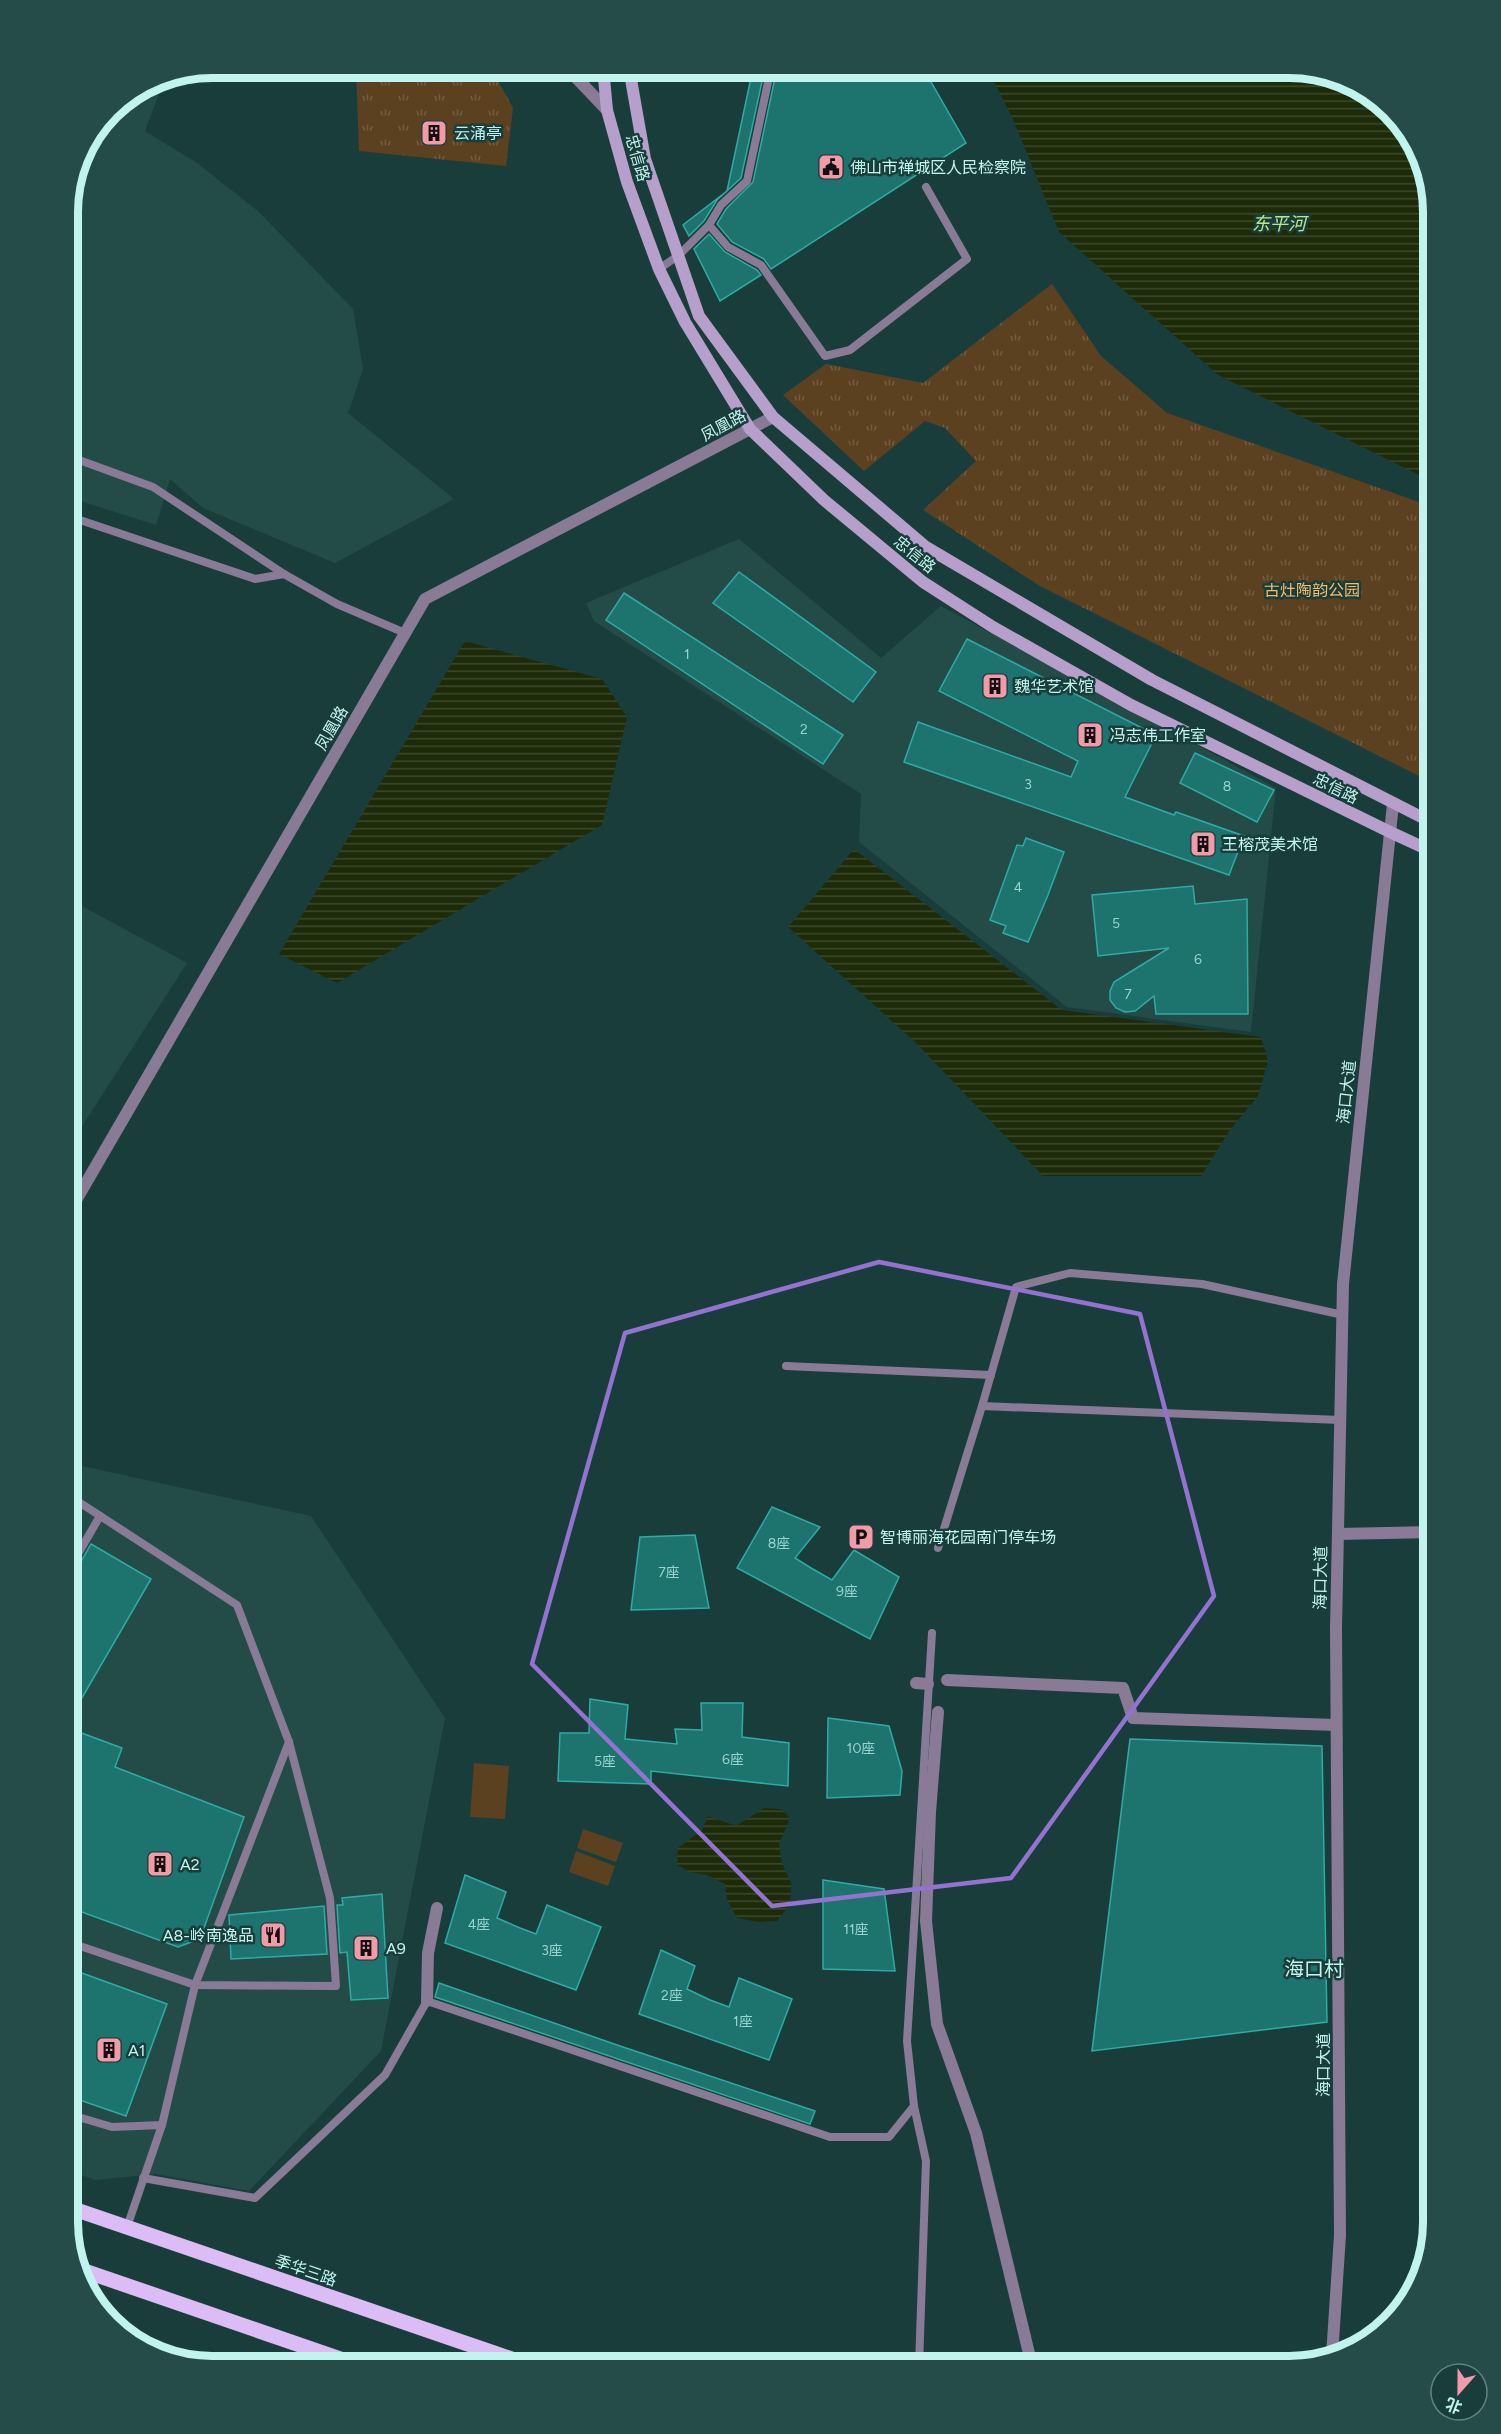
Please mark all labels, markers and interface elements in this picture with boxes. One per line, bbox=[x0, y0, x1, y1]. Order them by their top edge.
building icon: 云涌亭 bbox=[419, 118, 449, 148]
place label: 云涌亭 bbox=[454, 124, 502, 143]
street label: 忠信路 bbox=[622, 132, 653, 184]
public building icon: 佛山市禅城区人民检察院 bbox=[816, 152, 846, 182]
place label: 佛山市禅城区人民检察院 bbox=[850, 158, 1026, 177]
water label: 东平河 bbox=[1252, 213, 1309, 235]
street label: 凤凰路 bbox=[698, 406, 749, 445]
street label: 忠信路 bbox=[890, 532, 939, 577]
park label: 古灶陶韵公园 bbox=[1264, 581, 1360, 600]
house number: 1 bbox=[684, 646, 690, 663]
building icon: 魏华艺术馆 bbox=[980, 671, 1010, 701]
place label: 魏华艺术馆 bbox=[1014, 677, 1094, 696]
street label: 凤凰路 bbox=[311, 703, 352, 754]
building icon: 冯志伟工作室 bbox=[1075, 720, 1105, 750]
house number: 2 bbox=[800, 721, 808, 738]
place label: 冯志伟工作室 bbox=[1110, 726, 1206, 745]
street label: 忠信路 bbox=[1310, 769, 1362, 808]
house number: 3 bbox=[1024, 776, 1032, 793]
house number: 8 bbox=[1223, 778, 1231, 795]
building icon: 王榕茂美术馆 bbox=[1188, 829, 1218, 859]
place label: 王榕茂美术馆 bbox=[1222, 835, 1318, 854]
house number: 4 bbox=[1014, 879, 1023, 896]
house number: 5 bbox=[1112, 915, 1120, 932]
house number: 6 bbox=[1194, 951, 1202, 968]
house number: 7 bbox=[1124, 986, 1132, 1003]
street label: 海口大道 bbox=[1334, 1059, 1359, 1125]
parking icon: 智博丽海花园南门停车场 bbox=[846, 1522, 876, 1552]
place label: 智博丽海花园南门停车场 bbox=[880, 1528, 1056, 1547]
house number: 8座 bbox=[768, 1535, 790, 1552]
street label: 海口大道 bbox=[1310, 1546, 1331, 1610]
house number: 7座 bbox=[658, 1564, 680, 1581]
house number: 9座 bbox=[836, 1583, 858, 1600]
house number: 10座 bbox=[847, 1740, 875, 1757]
house number: 6座 bbox=[722, 1751, 744, 1768]
house number: 5座 bbox=[594, 1753, 616, 1770]
building icon: A2 bbox=[145, 1849, 175, 1879]
place label: A2 bbox=[180, 1855, 200, 1874]
house number: 4座 bbox=[468, 1916, 490, 1933]
restaurant icon: A8-岭南逸品 bbox=[258, 1920, 288, 1950]
house number: 11座 bbox=[843, 1921, 869, 1938]
place label: A8-岭南逸品 bbox=[163, 1926, 254, 1945]
building icon: A9 bbox=[351, 1933, 381, 1963]
place label: A9 bbox=[386, 1939, 406, 1958]
house number: 3座 bbox=[541, 1942, 563, 1959]
district label: 海口村 bbox=[1284, 1957, 1344, 1981]
house number: 2座 bbox=[661, 1987, 683, 2004]
house number: 1座 bbox=[733, 2013, 753, 2030]
street label: 海口大道 bbox=[1314, 2033, 1333, 2097]
building icon: A1 bbox=[94, 2035, 124, 2065]
place label: A1 bbox=[128, 2041, 145, 2060]
street label: 季华三路 bbox=[272, 2251, 339, 2290]
north arrow bbox=[1429, 2362, 1489, 2422]
text: 北 bbox=[1443, 2394, 1465, 2417]

